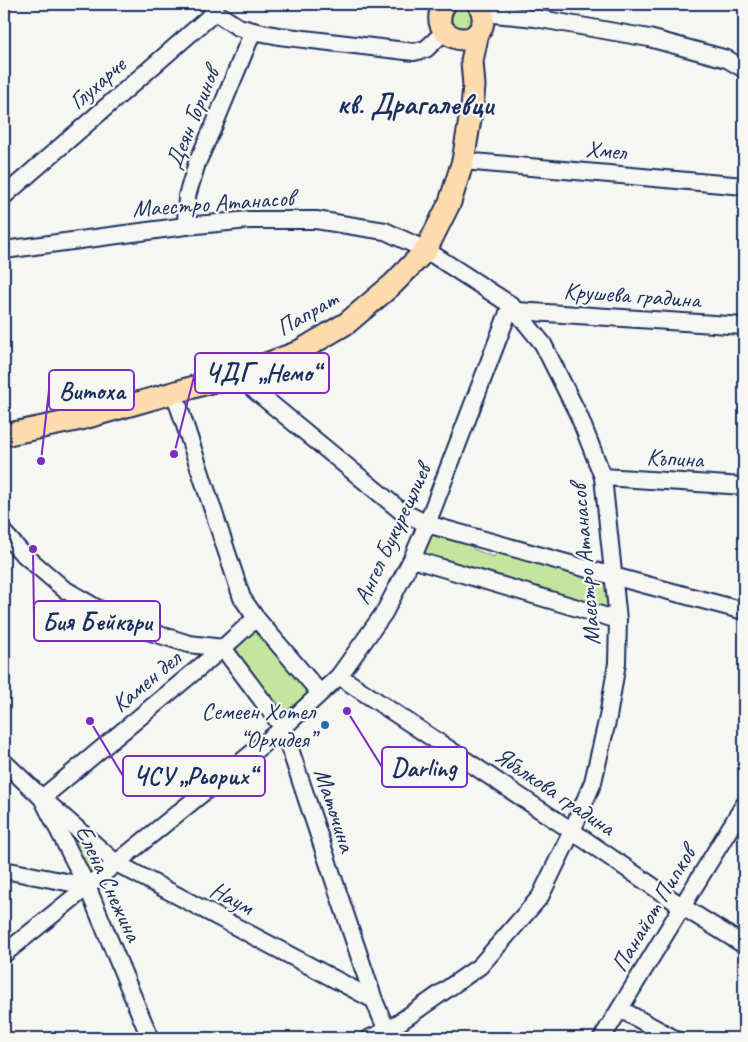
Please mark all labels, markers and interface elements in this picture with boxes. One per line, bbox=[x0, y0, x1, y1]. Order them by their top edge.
street label: Глухарче bbox=[62, 49, 133, 116]
street label: Деян Горинов bbox=[158, 58, 228, 173]
district label: кв. Драгалевци bbox=[337, 86, 496, 123]
street label: Хмел bbox=[585, 133, 629, 167]
street label: Маестро Атанасов bbox=[131, 182, 300, 224]
street label: Крушева градина bbox=[563, 275, 703, 315]
street label: Папрат bbox=[271, 283, 344, 343]
callout: ЧДГ „Немо“ bbox=[195, 353, 329, 393]
text: ЧДГ „Немо“ bbox=[205, 357, 325, 389]
callout: Витоха bbox=[49, 370, 134, 410]
text: Витоха bbox=[59, 375, 127, 407]
street label: Къпина bbox=[646, 442, 705, 475]
street label: Ангел Букурещлиев bbox=[347, 456, 439, 609]
street label: Маестро Атанасов bbox=[563, 478, 607, 647]
callout: Бия Бейкъри bbox=[34, 601, 160, 641]
text: Бия Бейкъри bbox=[42, 606, 153, 638]
street label: Камен дел bbox=[105, 642, 188, 719]
place label: Семеен Хотел “Орхидея” bbox=[202, 696, 321, 754]
marker: Семеен Хотел “Орхидея” bbox=[319, 719, 331, 731]
street label: Ябълкова градина bbox=[489, 740, 622, 843]
callout: Darling bbox=[382, 747, 467, 787]
text: Darling bbox=[392, 752, 458, 784]
callout: ЧСУ „Рьорих“ bbox=[123, 756, 265, 796]
text: ЧСУ „Рьорих“ bbox=[133, 760, 261, 792]
street label: Маточина bbox=[307, 764, 363, 857]
street label: Елена Снежина bbox=[69, 820, 150, 947]
street label: Панайот Пипков bbox=[604, 836, 705, 977]
street label: Наум bbox=[205, 874, 260, 922]

